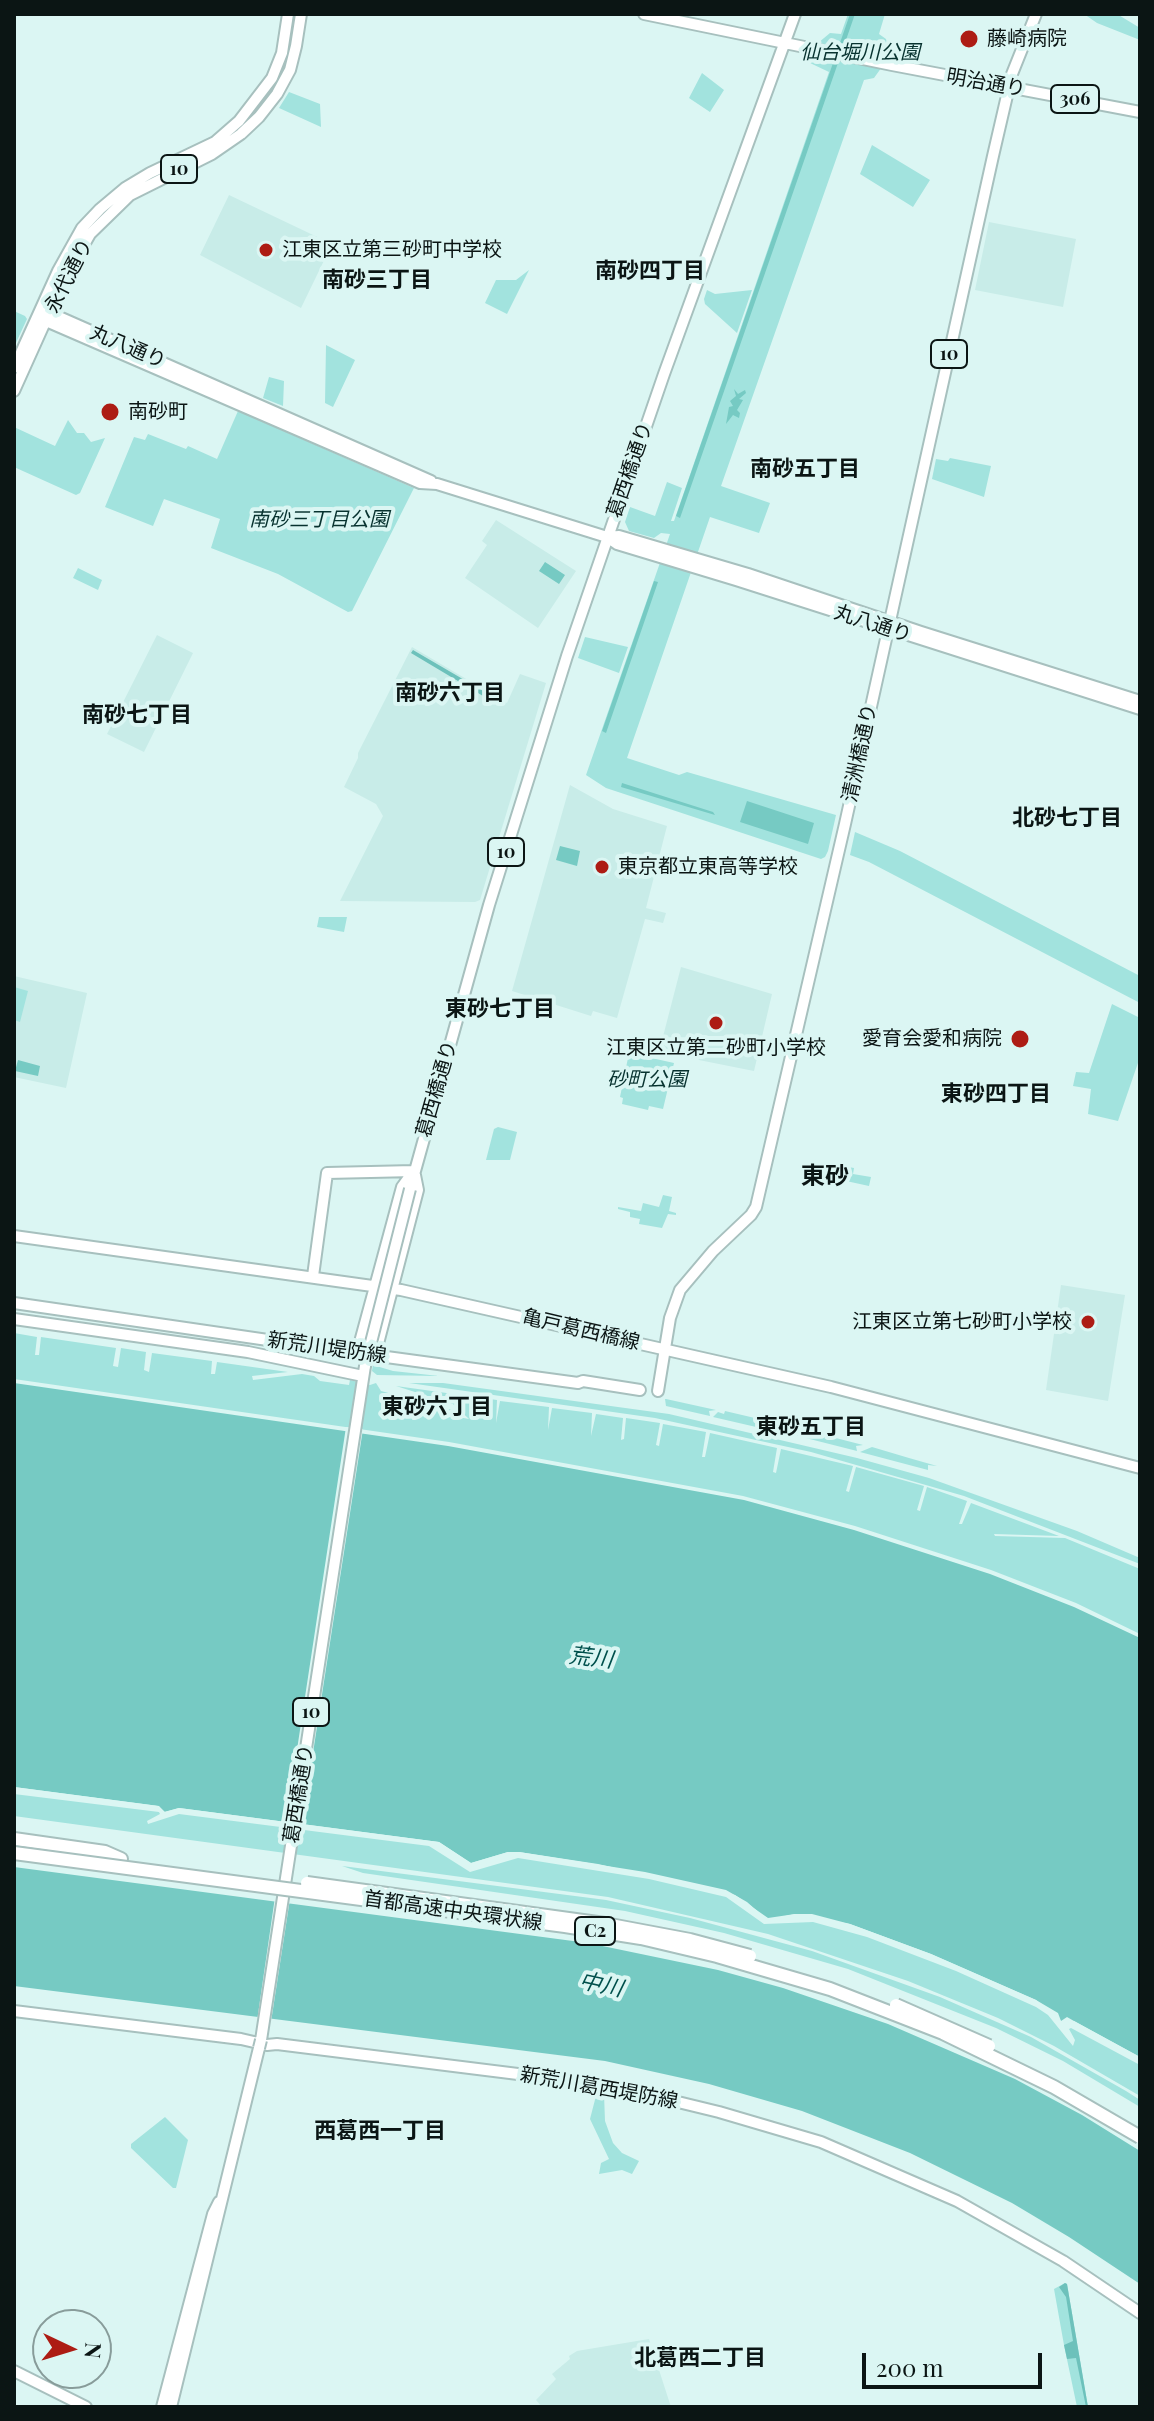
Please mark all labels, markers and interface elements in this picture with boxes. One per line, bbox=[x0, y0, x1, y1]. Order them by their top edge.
place label: 藤崎病院 bbox=[987, 27, 1067, 51]
marker: 藤崎病院 bbox=[958, 28, 980, 50]
park label: 仙台堀川公園 bbox=[800, 41, 920, 65]
street label: 明治通り bbox=[945, 64, 1027, 102]
road number: 306 bbox=[1051, 85, 1099, 113]
road number: 10 bbox=[161, 155, 197, 183]
street label: 永代通り bbox=[40, 235, 98, 317]
place label: 江東区立第三砂町中学校 bbox=[282, 238, 502, 262]
marker: 江東区立第三砂町中学校 bbox=[257, 241, 275, 259]
district label: 南砂四丁目 bbox=[595, 258, 705, 284]
district label: 南砂三丁目 bbox=[322, 267, 432, 293]
street label: 丸八通り bbox=[86, 320, 170, 374]
road number: 10 bbox=[931, 340, 967, 368]
place label: 南砂町 bbox=[128, 400, 188, 424]
marker: 南砂町 bbox=[99, 401, 121, 423]
street label: 葛西橋通り bbox=[602, 419, 658, 521]
district label: 南砂五丁目 bbox=[750, 456, 860, 482]
park label: 南砂三丁目公園 bbox=[249, 508, 389, 532]
street label: 丸八通り bbox=[831, 600, 915, 648]
district label: 南砂六丁目 bbox=[395, 680, 505, 706]
district label: 南砂七丁目 bbox=[82, 702, 192, 728]
street label: 清洲橋通り bbox=[838, 702, 882, 804]
district label: 北砂七丁目 bbox=[1012, 805, 1122, 831]
road number: 10 bbox=[488, 838, 524, 866]
place label: 東京都立東高等学校 bbox=[618, 855, 798, 879]
marker: 東京都立東高等学校 bbox=[593, 858, 611, 876]
district label: 東砂七丁目 bbox=[445, 996, 555, 1022]
marker: 江東区立第二砂町小学校 bbox=[707, 1014, 725, 1032]
place label: 愛育会愛和病院 bbox=[862, 1027, 1002, 1051]
marker: 愛育会愛和病院 bbox=[1009, 1028, 1031, 1050]
place label: 江東区立第二砂町小学校 bbox=[606, 1036, 826, 1060]
street label: 葛西橋通り bbox=[412, 1038, 462, 1140]
park label: 砂町公園 bbox=[607, 1068, 687, 1092]
district label: 東砂四丁目 bbox=[941, 1081, 1051, 1107]
district label: 東砂 bbox=[801, 1163, 849, 1191]
street label: 亀戸葛西橋線 bbox=[520, 1305, 642, 1355]
place label: 江東区立第七砂町小学校 bbox=[852, 1310, 1072, 1334]
marker: 江東区立第七砂町小学校 bbox=[1079, 1313, 1097, 1331]
street label: 新荒川堤防線 bbox=[266, 1328, 388, 1368]
district label: 東砂六丁目 bbox=[382, 1394, 492, 1420]
district label: 東砂五丁目 bbox=[756, 1414, 866, 1440]
water label: 荒川 bbox=[568, 1642, 614, 1674]
road number: 10 bbox=[293, 1698, 329, 1726]
street label: 葛西橋通り bbox=[279, 1743, 319, 1845]
street label: 首都高速中央環状線 bbox=[362, 1887, 544, 1935]
road number: C2 bbox=[575, 1917, 615, 1945]
water label: 中川 bbox=[577, 1968, 625, 2002]
street label: 新荒川葛西堤防線 bbox=[518, 2062, 680, 2114]
district label: 西葛西一丁目 bbox=[314, 2118, 446, 2144]
north arrow bbox=[32, 2309, 112, 2389]
scale bar bbox=[866, 2337, 1046, 2387]
text: N bbox=[78, 2342, 109, 2359]
district label: 北葛西二丁目 bbox=[634, 2345, 766, 2371]
text: 200 m bbox=[876, 2351, 944, 2383]

